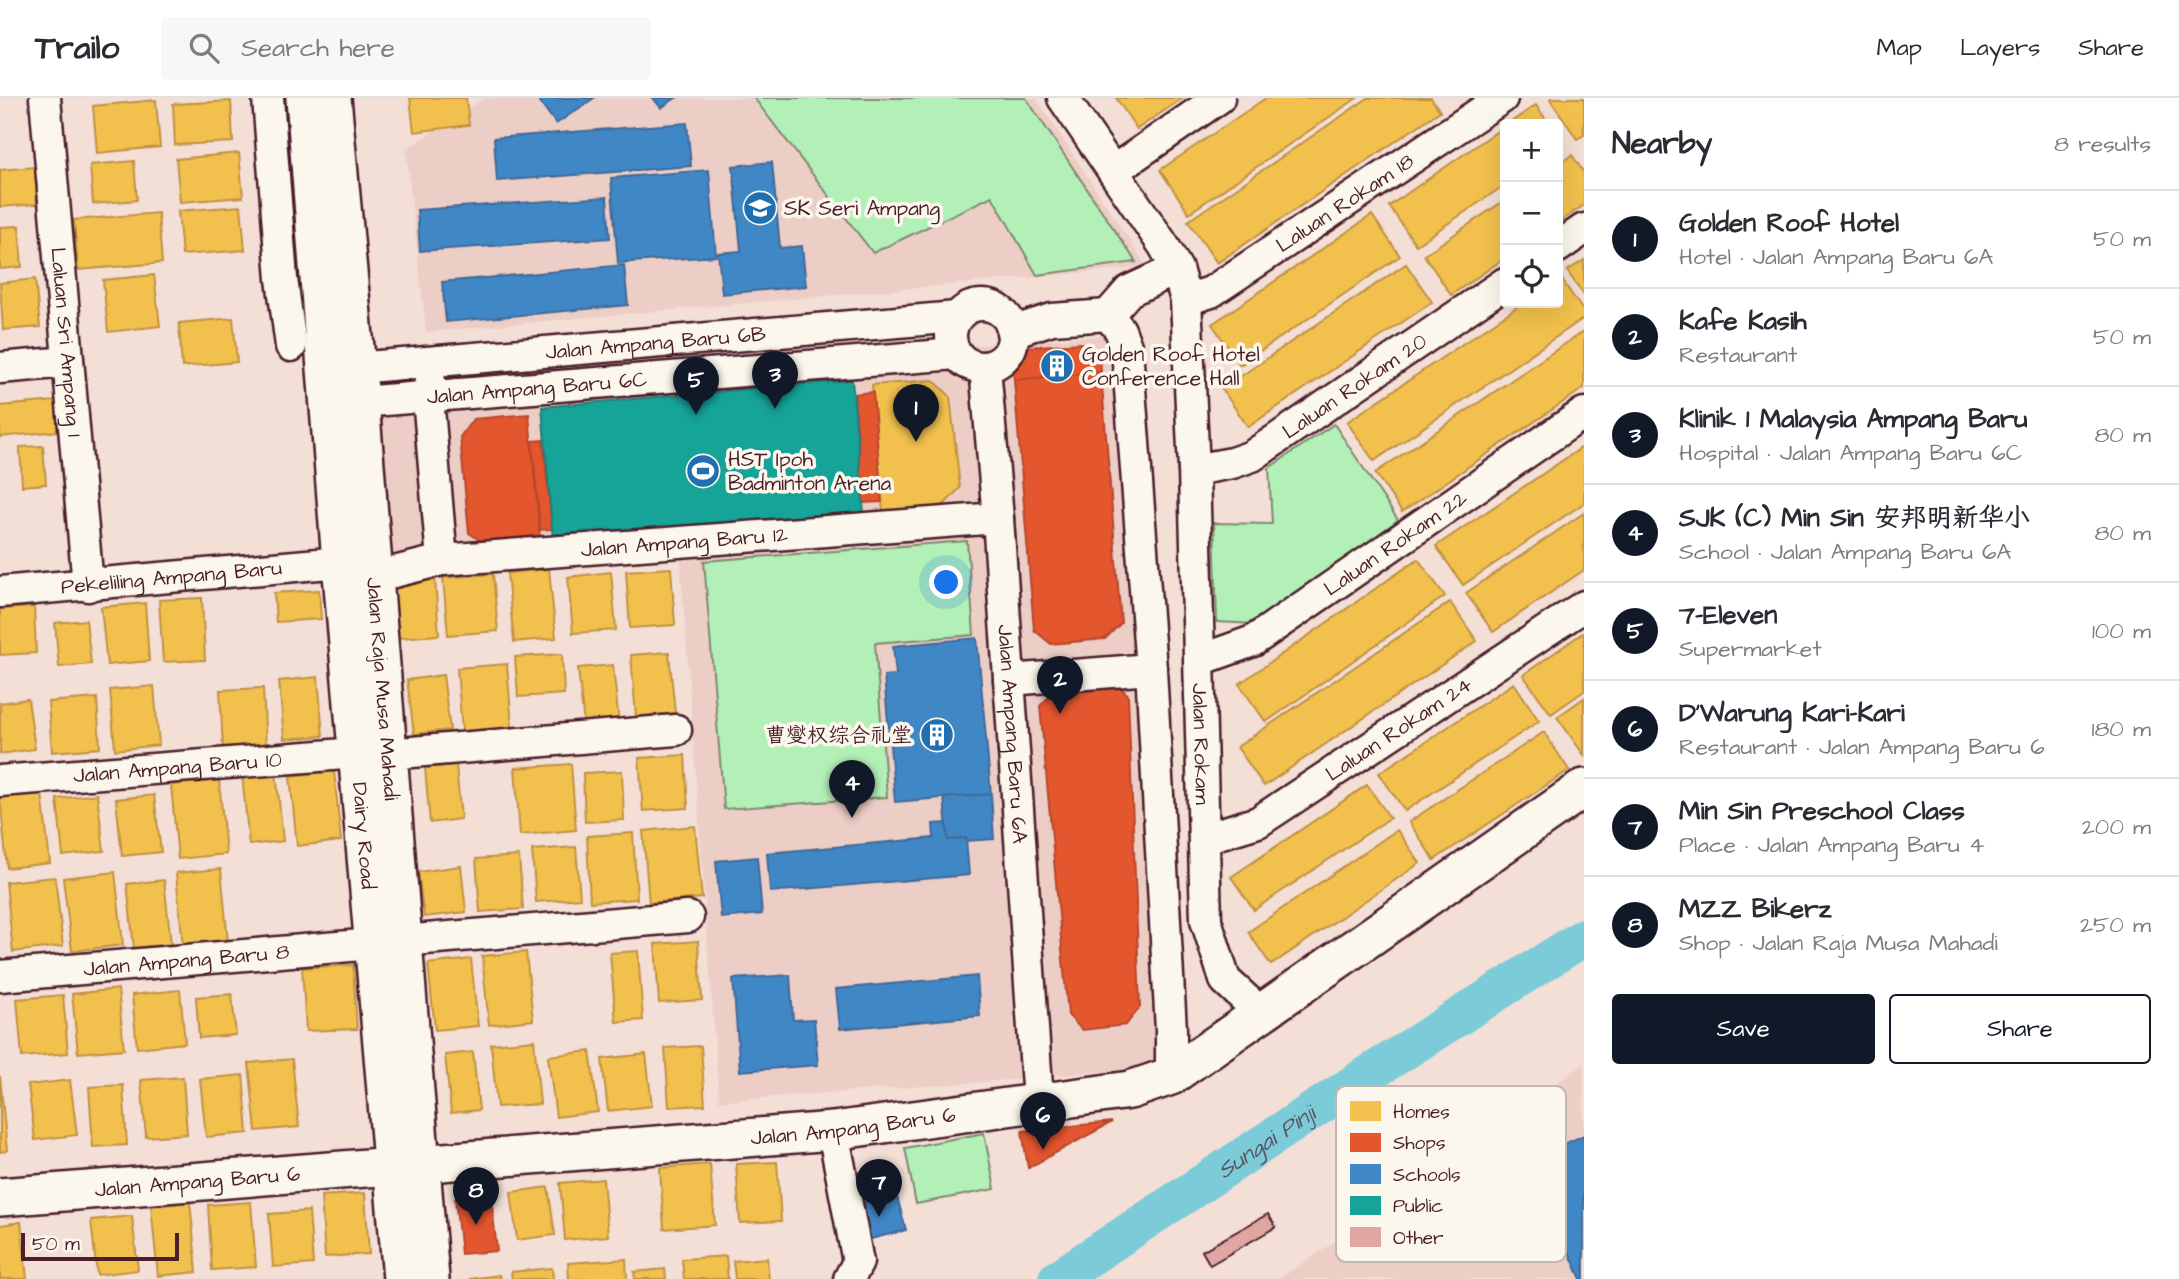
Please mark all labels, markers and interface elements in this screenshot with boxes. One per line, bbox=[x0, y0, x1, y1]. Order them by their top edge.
search box bbox=[161, 17, 651, 80]
text: Trailo bbox=[35, 25, 119, 71]
icon: search bbox=[185, 29, 223, 67]
text: Search here bbox=[241, 30, 395, 66]
text: Map bbox=[1877, 31, 1922, 65]
text: Layers bbox=[1960, 31, 2040, 65]
text: Share bbox=[2078, 31, 2144, 65]
map controls bbox=[1500, 119, 1563, 308]
button: + bbox=[1500, 119, 1563, 182]
text: Nearby bbox=[1612, 123, 1712, 165]
text: 8 results bbox=[2054, 128, 2151, 160]
street label: Laluan Rokam 18 bbox=[1270, 147, 1420, 260]
button: − bbox=[1500, 182, 1563, 245]
school or university icon: SK Seri Ampang bbox=[741, 189, 779, 227]
place label: SK Seri Ampang bbox=[784, 194, 940, 225]
text: Golden Roof Hotel bbox=[1679, 205, 1899, 241]
text: 1 bbox=[1634, 223, 1636, 255]
text: 50 m bbox=[2093, 223, 2151, 255]
text: Hotel · Jalan Ampang Baru 6A bbox=[1679, 241, 1993, 273]
button: locate bbox=[1500, 245, 1563, 308]
street label: Laluan Sri Ampang 1 bbox=[43, 246, 89, 438]
text: Kafe Kasih bbox=[1679, 303, 1807, 339]
street label: Jalan Ampang Baru 6B bbox=[544, 319, 767, 367]
text: 2 bbox=[1628, 321, 1642, 353]
text: 50 m bbox=[2093, 321, 2151, 353]
street label: Laluan Rokam 20 bbox=[1277, 327, 1433, 446]
text: Restaurant bbox=[1679, 339, 1797, 371]
place label: Golden Roof Hotel Conference Hall bbox=[1082, 340, 1260, 393]
building icon: Golden Roof Hotel Conference Hall bbox=[1038, 347, 1076, 385]
pin: 3 bbox=[752, 351, 798, 409]
pin: 5 bbox=[673, 357, 719, 415]
street label: Jalan Ampang Baru 6C bbox=[426, 365, 648, 412]
pin: 1 bbox=[893, 384, 939, 442]
text: Klinik 1 Malaysia Ampang Baru bbox=[1679, 401, 2027, 437]
text: 3 bbox=[1629, 419, 1641, 451]
text: 80 m bbox=[2094, 419, 2151, 451]
text: Hospital · Jalan Ampang Baru 6C bbox=[1679, 437, 2022, 469]
place label: HST Ipoh Badminton Arena bbox=[728, 445, 892, 498]
sports icon: HST Ipoh Badminton Arena bbox=[684, 452, 722, 490]
street label: Laluan Rokam 22 bbox=[1318, 484, 1473, 603]
text: SJK (C) Min Sin 安邦明新华小 bbox=[1679, 500, 2030, 536]
text: 4 bbox=[1627, 517, 1643, 549]
text: 80 m bbox=[2094, 517, 2151, 549]
street label: Jalan Ampang Baru 12 bbox=[580, 520, 789, 564]
text: School · Jalan Ampang Baru 6A bbox=[1679, 536, 2011, 568]
street label: Pekeliling Ampang Baru bbox=[60, 553, 283, 602]
your location bbox=[929, 565, 963, 599]
street label: Jalan Raja Musa Mahadi bbox=[359, 576, 406, 802]
text: 7-Eleven bbox=[1679, 597, 1777, 633]
text: 5 bbox=[1627, 615, 1643, 647]
text: 100 m bbox=[2092, 615, 2151, 647]
street label: Jalan Ampang Baru 6A bbox=[990, 623, 1034, 845]
text: Supermarket bbox=[1679, 633, 1822, 665]
pin: 2 bbox=[1037, 656, 1083, 714]
street label: Laluan Rokam 24 bbox=[1320, 670, 1478, 788]
street label: Jalan Rokam bbox=[1185, 683, 1217, 806]
text: D'Warung Kari-Kari bbox=[1679, 695, 1905, 731]
text: 6 bbox=[1628, 713, 1642, 745]
text: 180 m bbox=[2092, 713, 2151, 745]
building icon: 曹燮权综合礼堂 bbox=[918, 716, 956, 754]
place label: 曹燮权综合礼堂 bbox=[765, 721, 912, 750]
text: Restaurant · Jalan Ampang Baru 6 bbox=[1679, 731, 2045, 763]
street label: Jalan Ampang Baru 10 bbox=[72, 745, 283, 790]
pin: 4 bbox=[829, 760, 875, 818]
street label: Dairy Road bbox=[345, 781, 383, 891]
text: Min Sin Preschool Class bbox=[1679, 793, 1965, 829]
text: 7 bbox=[1628, 811, 1642, 843]
text: 200 m bbox=[2082, 811, 2151, 843]
text: Place · Jalan Ampang Baru 4 bbox=[1679, 829, 1985, 861]
text: MZZ Bikerz bbox=[1679, 891, 1831, 927]
text: 8 bbox=[1628, 909, 1642, 941]
text: 250 m bbox=[2080, 909, 2151, 941]
text: Shop · Jalan Raja Musa Mahadi bbox=[1679, 927, 1998, 959]
street label: Jalan Ampang Baru 8 bbox=[82, 937, 291, 984]
button: Save bbox=[1612, 994, 1875, 1064]
button: Share bbox=[1889, 994, 2151, 1064]
legend bbox=[1336, 1086, 1566, 1262]
pin: 6 bbox=[1020, 1092, 1066, 1150]
water label: Sungai Pinji bbox=[1211, 1097, 1324, 1186]
text: Homes bbox=[1393, 1099, 1450, 1126]
street label: Jalan Ampang Baru 6 bbox=[749, 1100, 957, 1152]
text: Shops bbox=[1393, 1130, 1445, 1157]
street label: Jalan Ampang Baru 6 bbox=[94, 1159, 301, 1204]
pin: 7 bbox=[856, 1159, 902, 1217]
text: Schools bbox=[1393, 1162, 1461, 1189]
pin: 8 bbox=[453, 1167, 499, 1225]
text: Public bbox=[1393, 1193, 1443, 1220]
text: Other bbox=[1393, 1225, 1444, 1252]
scale bar bbox=[21, 1230, 178, 1262]
text: 50 m bbox=[32, 1231, 80, 1258]

